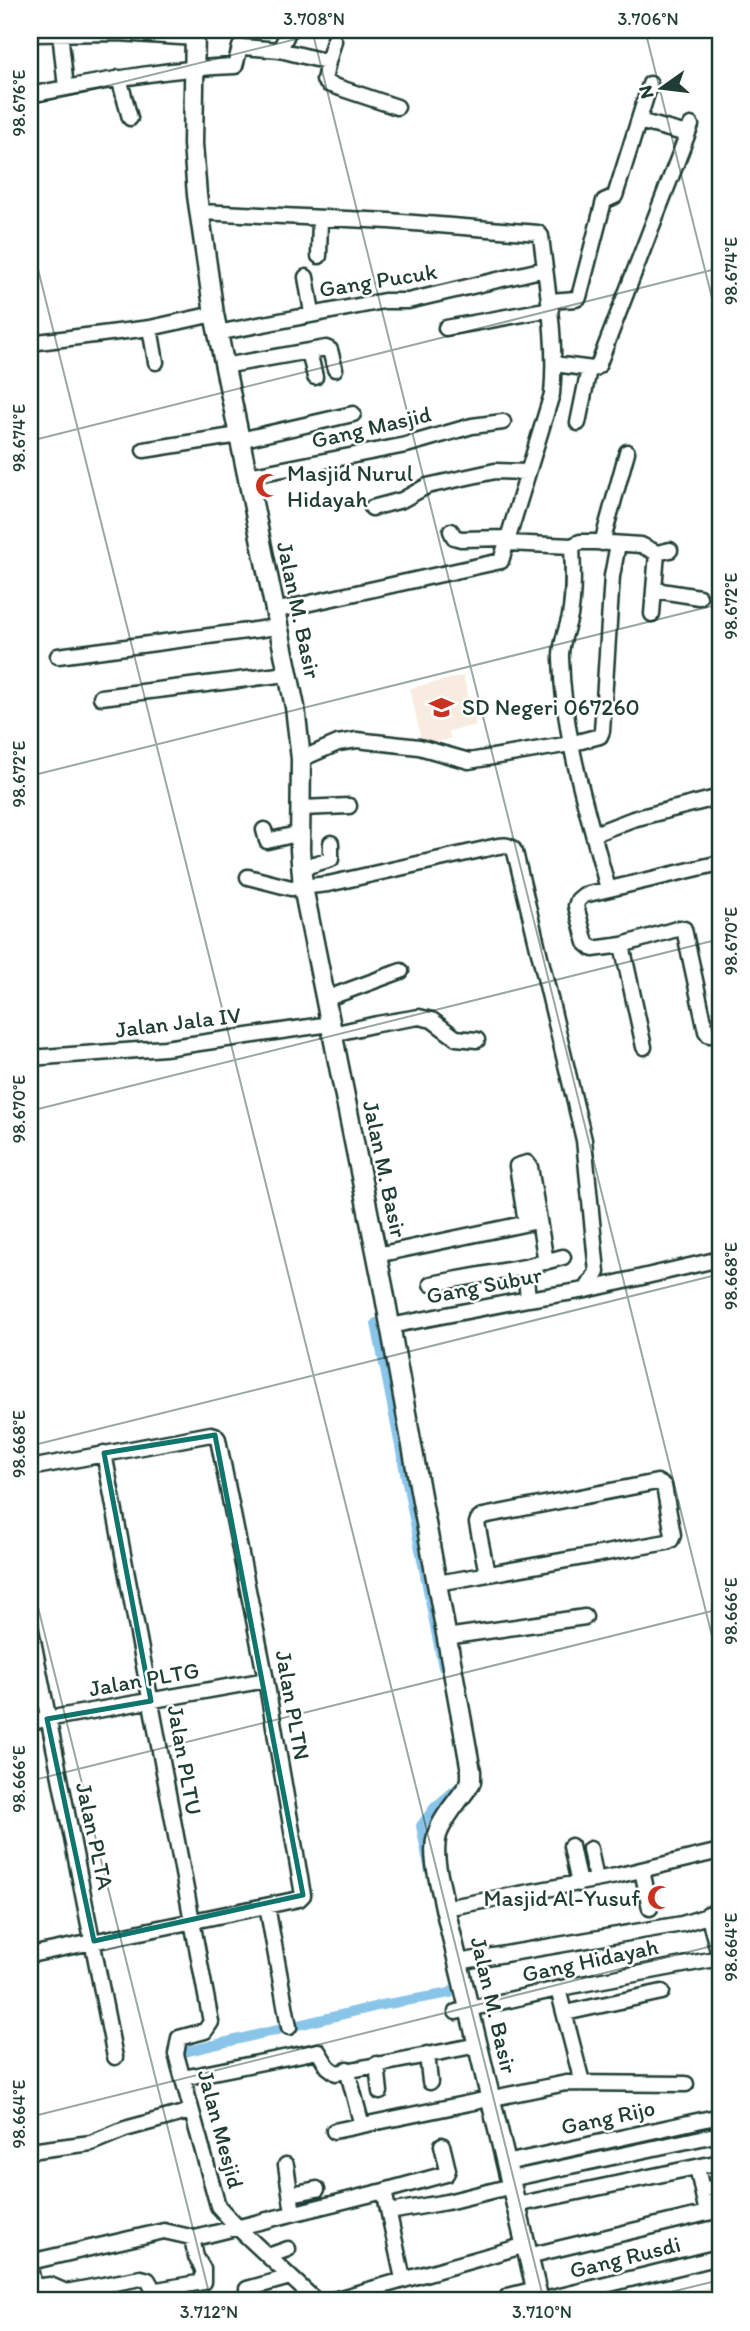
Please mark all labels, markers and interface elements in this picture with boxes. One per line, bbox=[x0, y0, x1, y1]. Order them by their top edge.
text: 3.708°N bbox=[283, 8, 345, 30]
text: 3.706°N bbox=[617, 8, 679, 30]
north arrow bbox=[628, 52, 698, 122]
text: 98.676°E bbox=[8, 69, 30, 136]
text: N bbox=[633, 83, 659, 101]
text: 98.674°E bbox=[720, 237, 742, 305]
street label: Gang Pucuk bbox=[317, 257, 439, 303]
street label: Gang Masjid bbox=[309, 400, 433, 454]
text: 98.674°E bbox=[8, 404, 30, 472]
place label: Masjid Nurul Hidayah bbox=[287, 459, 414, 513]
mosque icon: Masjid Nurul Hidayah bbox=[253, 472, 281, 500]
street label: Jalan M. Basir bbox=[271, 539, 327, 681]
text: 98.672°E bbox=[720, 573, 742, 639]
school or university icon: SD Negeri 067260 bbox=[428, 693, 456, 721]
place label: SD Negeri 067260 bbox=[462, 693, 640, 721]
text: 98.672°E bbox=[8, 741, 30, 807]
text: 98.670°E bbox=[720, 907, 742, 975]
street label: Jalan Jala IV bbox=[114, 1000, 243, 1044]
text: 98.670°E bbox=[8, 1075, 30, 1143]
street label: Jalan M. Basir bbox=[357, 1098, 413, 1240]
text: 98.668°E bbox=[720, 1242, 742, 1310]
street label: Gang Subur bbox=[424, 1260, 544, 1310]
text: 98.668°E bbox=[8, 1410, 30, 1478]
text: 98.666°E bbox=[720, 1577, 742, 1645]
street label: Jalan PLTN bbox=[270, 1648, 316, 1762]
street label: Jalan PLTG bbox=[87, 1656, 201, 1702]
street label: Jalan PLTU bbox=[162, 1703, 208, 1817]
text: 98.666°E bbox=[8, 1745, 30, 1813]
street label: Jalan PLTA bbox=[70, 1780, 120, 1893]
place label: Masjid Al-Yusuf bbox=[484, 1884, 640, 1912]
mosque icon: Masjid Al-Yusuf bbox=[646, 1884, 674, 1912]
text: 98.664°E bbox=[720, 1913, 742, 1981]
street label: Gang Hidayah bbox=[519, 1932, 661, 1988]
street label: Jalan M. Basir bbox=[465, 1934, 523, 2076]
street label: Jalan Mesjid bbox=[192, 2067, 250, 2191]
text: 98.664°E bbox=[8, 2080, 30, 2148]
street label: Gang Rijo bbox=[559, 2093, 657, 2141]
street label: Gang Rusdi bbox=[567, 2230, 683, 2284]
text: 3.712°N bbox=[180, 2301, 238, 2323]
text: 3.710°N bbox=[512, 2301, 572, 2323]

